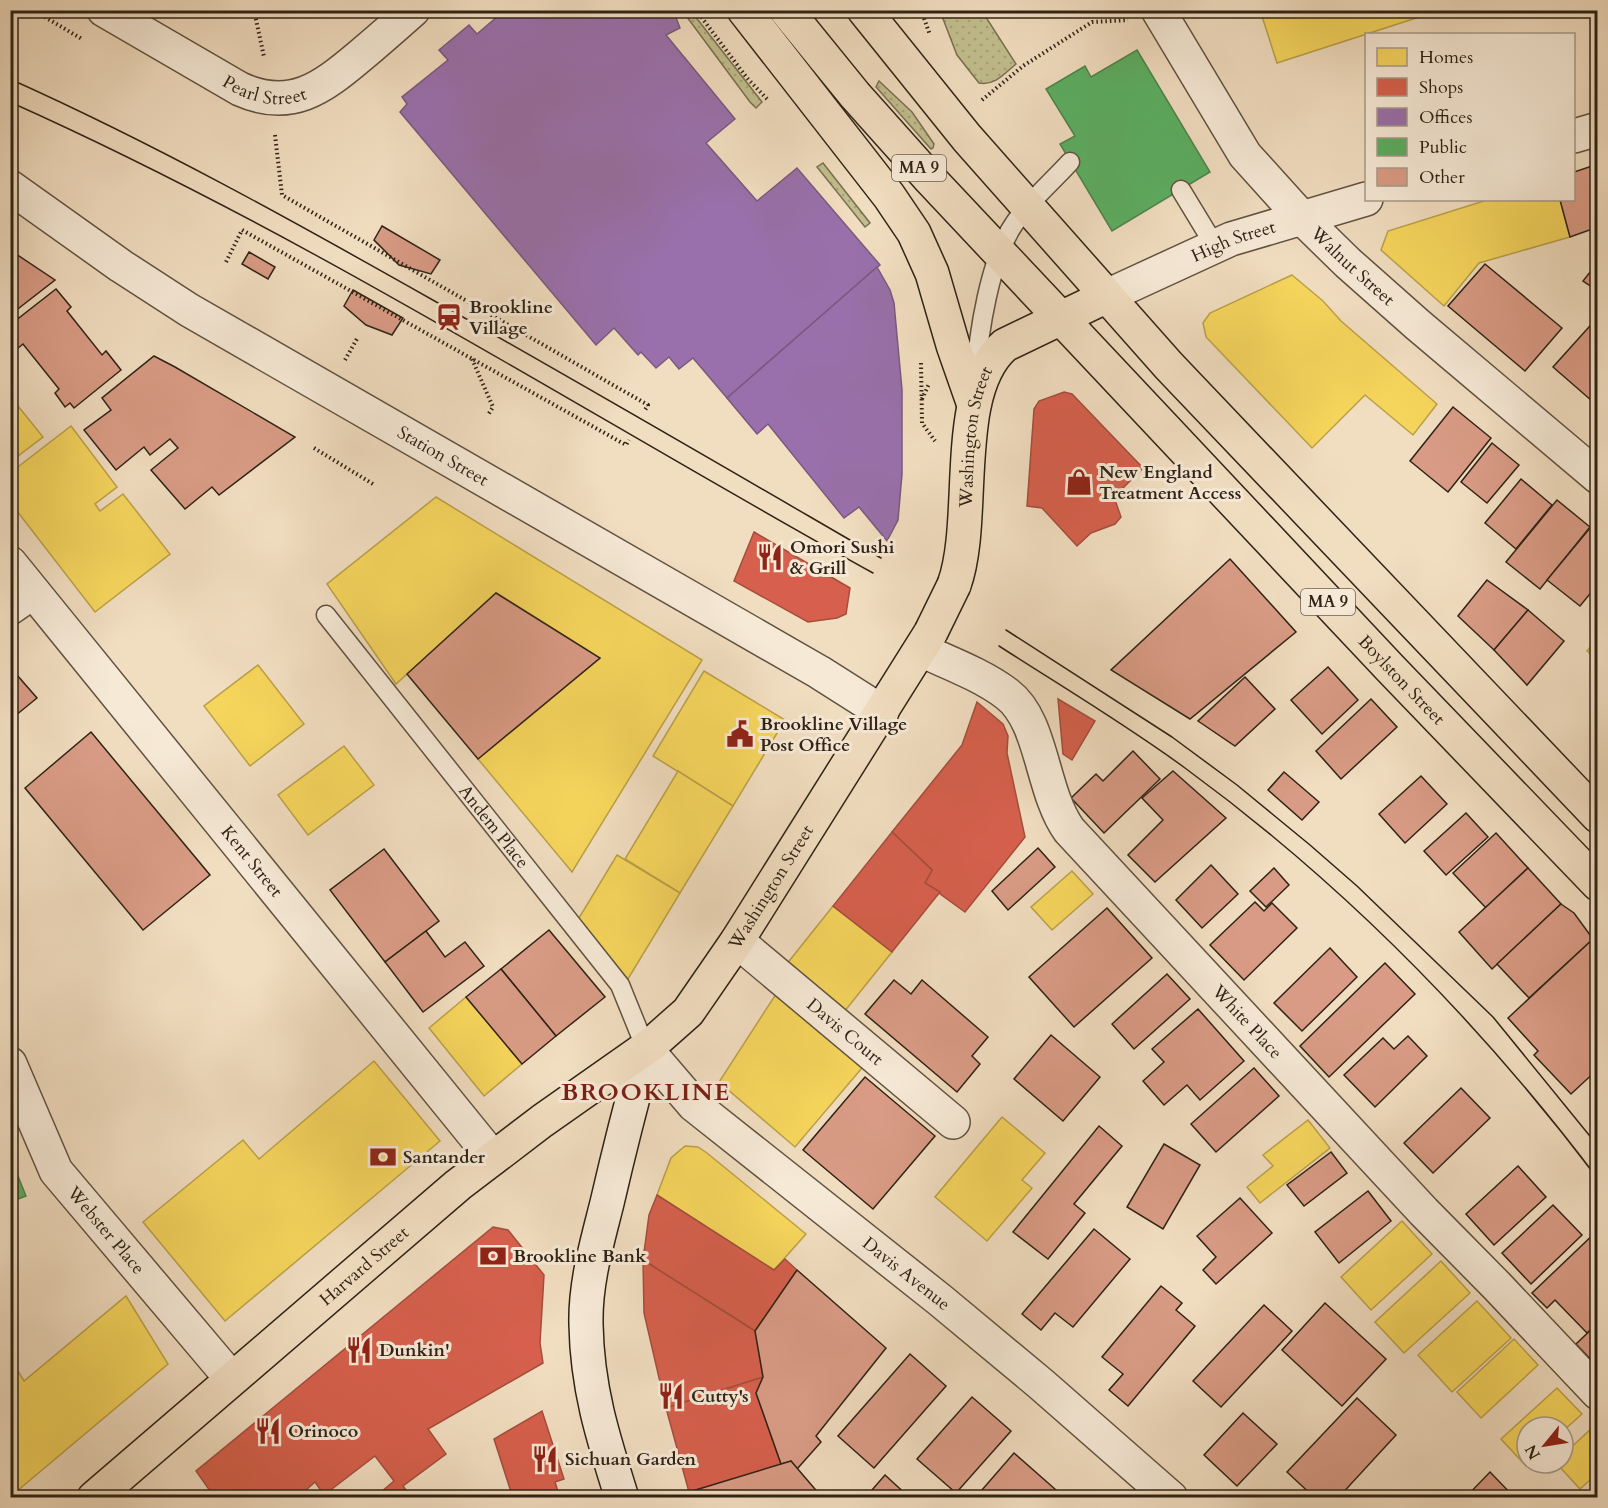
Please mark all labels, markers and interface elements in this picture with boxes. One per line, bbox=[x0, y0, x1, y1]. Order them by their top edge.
legend bbox=[1365, 33, 1575, 201]
text: Homes bbox=[1419, 45, 1473, 70]
street label: Pearl Street bbox=[218, 69, 310, 111]
text: Shops bbox=[1419, 75, 1463, 100]
text: Offices bbox=[1419, 105, 1473, 130]
text: Public bbox=[1419, 135, 1467, 160]
road number: MA 9 bbox=[892, 155, 946, 181]
text: Other bbox=[1419, 165, 1465, 190]
street label: High Street bbox=[1187, 214, 1279, 268]
street label: Walnut Street bbox=[1305, 220, 1400, 312]
place label: Brookline Village bbox=[469, 295, 553, 341]
station icon: Brookline Village bbox=[434, 302, 464, 332]
street label: Washington Street bbox=[953, 361, 999, 509]
street label: Station Street bbox=[393, 420, 493, 492]
place label: New England Treatment Access bbox=[1099, 460, 1241, 506]
shop icon: New England Treatment Access bbox=[1064, 467, 1094, 497]
place label: Omori Sushi & Grill bbox=[790, 535, 895, 581]
restaurant icon: Omori Sushi & Grill bbox=[755, 542, 785, 572]
road number: MA 9 bbox=[1301, 589, 1355, 615]
street label: Boylston Street bbox=[1353, 629, 1451, 731]
place label: Brookline Village Post Office bbox=[760, 712, 907, 758]
public building icon: Brookline Village Post Office bbox=[725, 719, 755, 749]
street label: Andem Place bbox=[453, 779, 535, 873]
street label: Kent Street bbox=[215, 820, 289, 903]
street label: Washington Street bbox=[722, 820, 820, 955]
street label: White Place bbox=[1206, 979, 1288, 1064]
street label: Davis Court bbox=[801, 992, 889, 1071]
district label: BROOKLINE bbox=[561, 1076, 731, 1109]
bank icon: Santander bbox=[368, 1142, 398, 1172]
place label: Santander bbox=[403, 1145, 486, 1170]
street label: Webster Place bbox=[61, 1180, 151, 1280]
street label: Harvard Street bbox=[314, 1220, 414, 1311]
street label: Davis Avenue bbox=[857, 1231, 956, 1316]
bank icon: Brookline Bank bbox=[478, 1241, 508, 1271]
place label: Brookline Bank bbox=[513, 1244, 647, 1269]
restaurant icon: Dunkin' bbox=[344, 1335, 374, 1365]
place label: Dunkin' bbox=[379, 1338, 450, 1363]
restaurant icon: Cutty's bbox=[656, 1381, 686, 1411]
place label: Cutty's bbox=[691, 1384, 749, 1409]
north arrow bbox=[1515, 1415, 1575, 1475]
restaurant icon: Orinoco bbox=[253, 1416, 283, 1446]
place label: Orinoco bbox=[288, 1419, 358, 1444]
text: N bbox=[1520, 1440, 1546, 1464]
restaurant icon: Sichuan Garden bbox=[530, 1444, 560, 1474]
place label: Sichuan Garden bbox=[565, 1447, 697, 1472]

